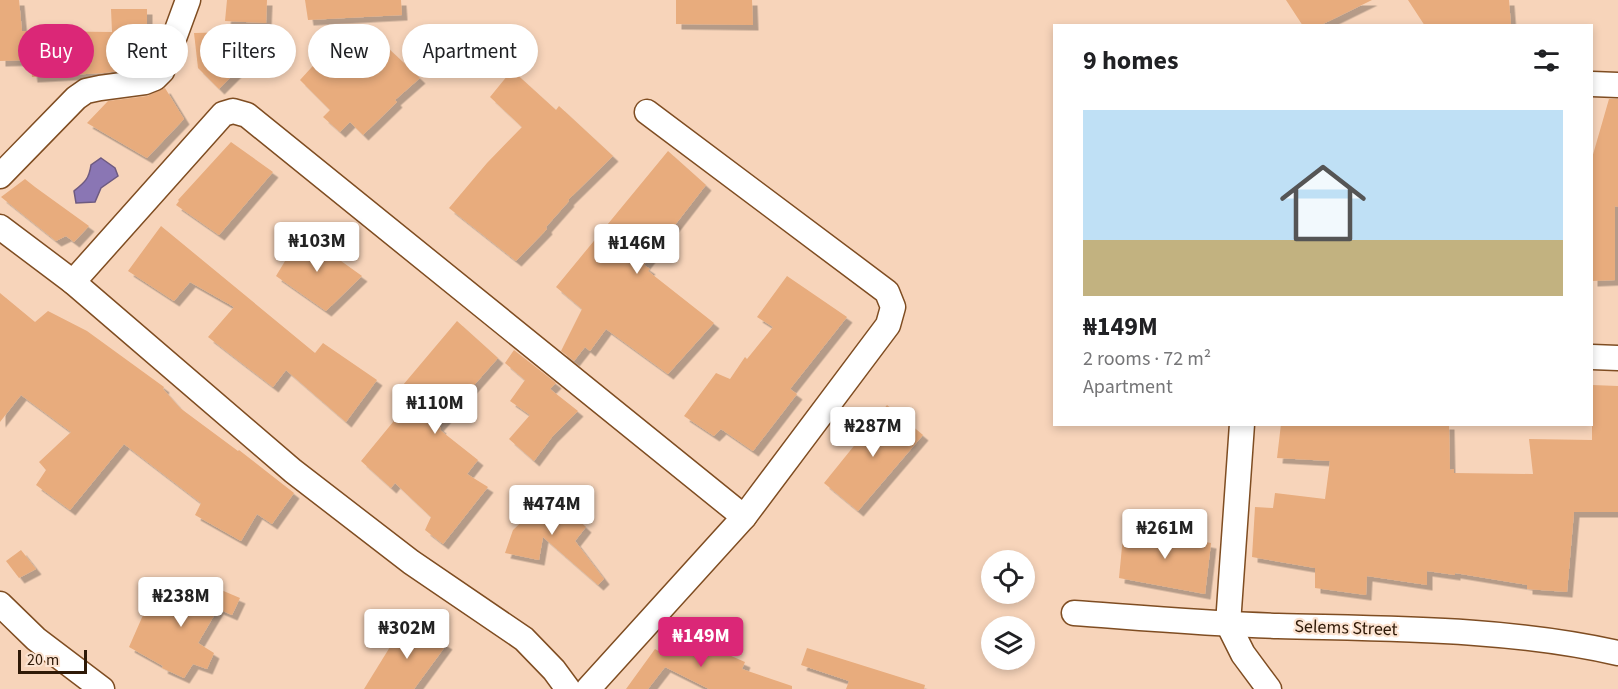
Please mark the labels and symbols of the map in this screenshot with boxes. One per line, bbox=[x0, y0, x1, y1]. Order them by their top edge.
pin: ₦103M bbox=[275, 222, 359, 273]
pin: ₦146M bbox=[595, 224, 679, 275]
pin: ₦110M bbox=[393, 384, 477, 435]
pin: ₦287M bbox=[831, 407, 915, 458]
pin: ₦474M bbox=[510, 485, 594, 536]
pin: ₦261M bbox=[1123, 509, 1207, 560]
pin: ₦238M bbox=[139, 577, 223, 628]
pin: ₦302M bbox=[365, 609, 449, 660]
street label: Selems Street bbox=[1294, 614, 1398, 642]
pin: ₦149M bbox=[659, 617, 743, 668]
scale bar bbox=[18, 647, 87, 674]

